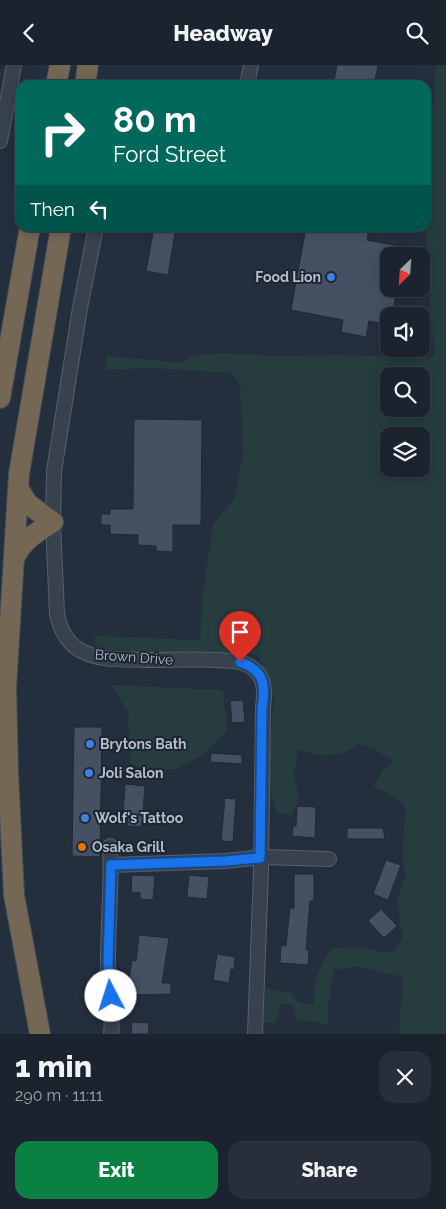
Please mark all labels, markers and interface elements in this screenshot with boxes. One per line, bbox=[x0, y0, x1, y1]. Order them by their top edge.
icon: back bbox=[15, 19, 43, 47]
icon: search bbox=[403, 19, 431, 47]
text: Headway bbox=[173, 20, 273, 46]
text: 80 m bbox=[113, 99, 197, 140]
icon: right bbox=[30, 100, 95, 165]
text: Ford Street bbox=[113, 141, 226, 167]
icon: left bbox=[85, 195, 113, 223]
text: Then bbox=[30, 198, 75, 220]
north arrow bbox=[380, 247, 430, 297]
map controls bbox=[380, 247, 430, 477]
place label: Food Lion bbox=[255, 269, 321, 285]
marker: Food Lion bbox=[325, 271, 337, 283]
button: sound bbox=[380, 307, 430, 357]
button: search bbox=[380, 367, 430, 417]
button: layers bbox=[380, 427, 430, 477]
pin bbox=[219, 611, 261, 662]
icon: arrive bbox=[226, 618, 254, 646]
street label: Brown Drive bbox=[94, 646, 174, 668]
place label: Brytons Bath bbox=[100, 736, 186, 752]
marker: Brytons Bath bbox=[84, 738, 96, 750]
place label: Joli Salon bbox=[99, 765, 164, 781]
marker: Joli Salon bbox=[83, 767, 95, 779]
place label: Wolf's Tattoo bbox=[95, 810, 184, 826]
marker: Wolf's Tattoo bbox=[79, 812, 91, 824]
place label: Osaka Grill bbox=[92, 839, 165, 855]
marker: Osaka Grill bbox=[76, 841, 88, 853]
position arrow bbox=[84, 969, 136, 1021]
text: 1 min bbox=[15, 1049, 92, 1084]
button: close bbox=[379, 1051, 431, 1103]
text: 290 m · 11:11 bbox=[15, 1086, 103, 1105]
button: Exit bbox=[15, 1141, 218, 1199]
button: Share bbox=[228, 1141, 431, 1199]

